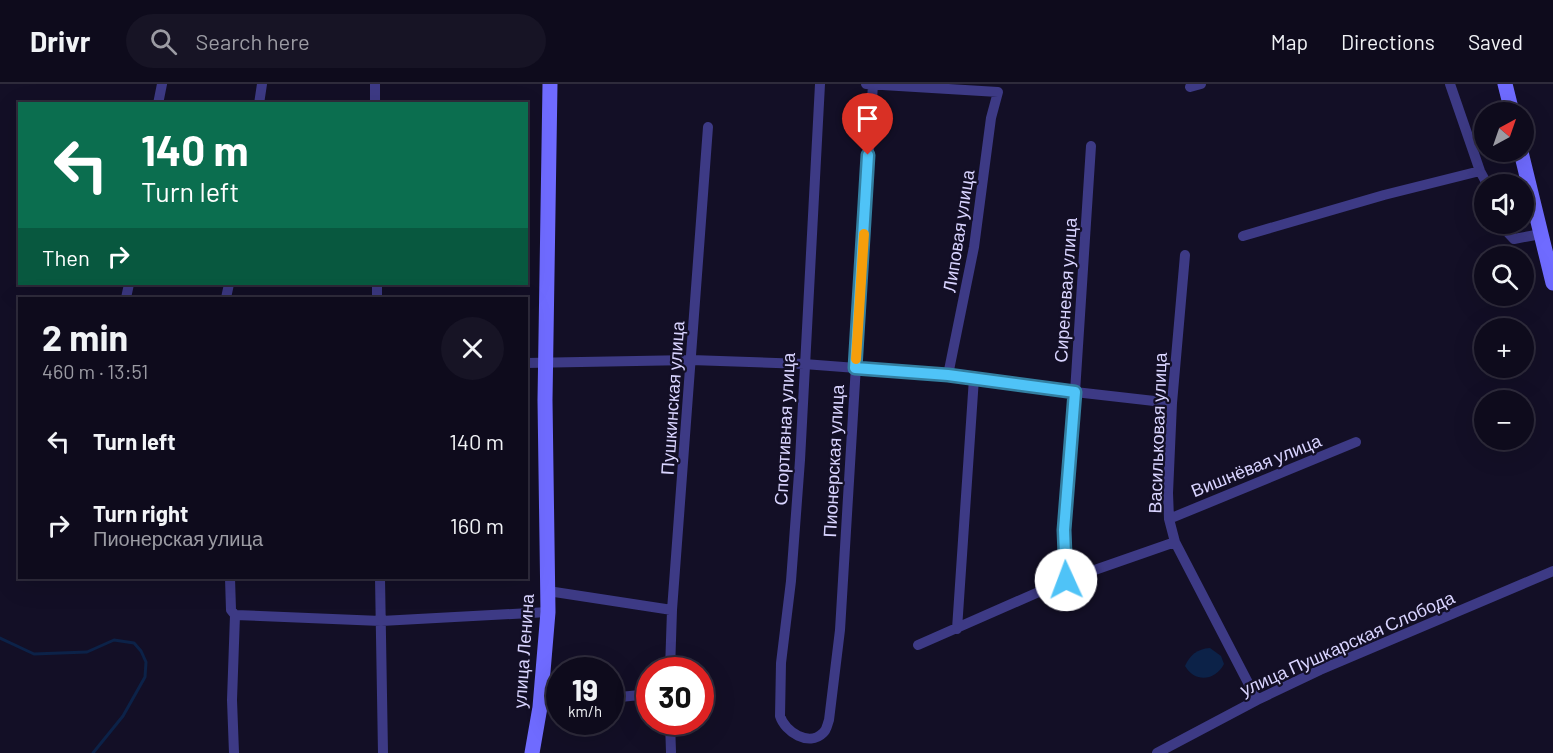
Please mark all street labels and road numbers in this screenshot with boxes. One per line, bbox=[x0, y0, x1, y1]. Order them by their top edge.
street label: Липовая улица bbox=[937, 167, 979, 294]
street label: Сиреневая улица bbox=[1049, 216, 1081, 363]
street label: Пушкинская улица bbox=[656, 319, 688, 476]
street label: Спортивная улица bbox=[769, 351, 799, 506]
street label: Васильковая улица bbox=[1143, 351, 1171, 514]
street label: Пионерская улица bbox=[818, 383, 848, 538]
street label: Вишнёвая улица bbox=[1188, 428, 1325, 501]
street label: улица Пушкарская Слобода bbox=[1236, 585, 1459, 700]
street label: улица Ленина bbox=[508, 592, 538, 709]

